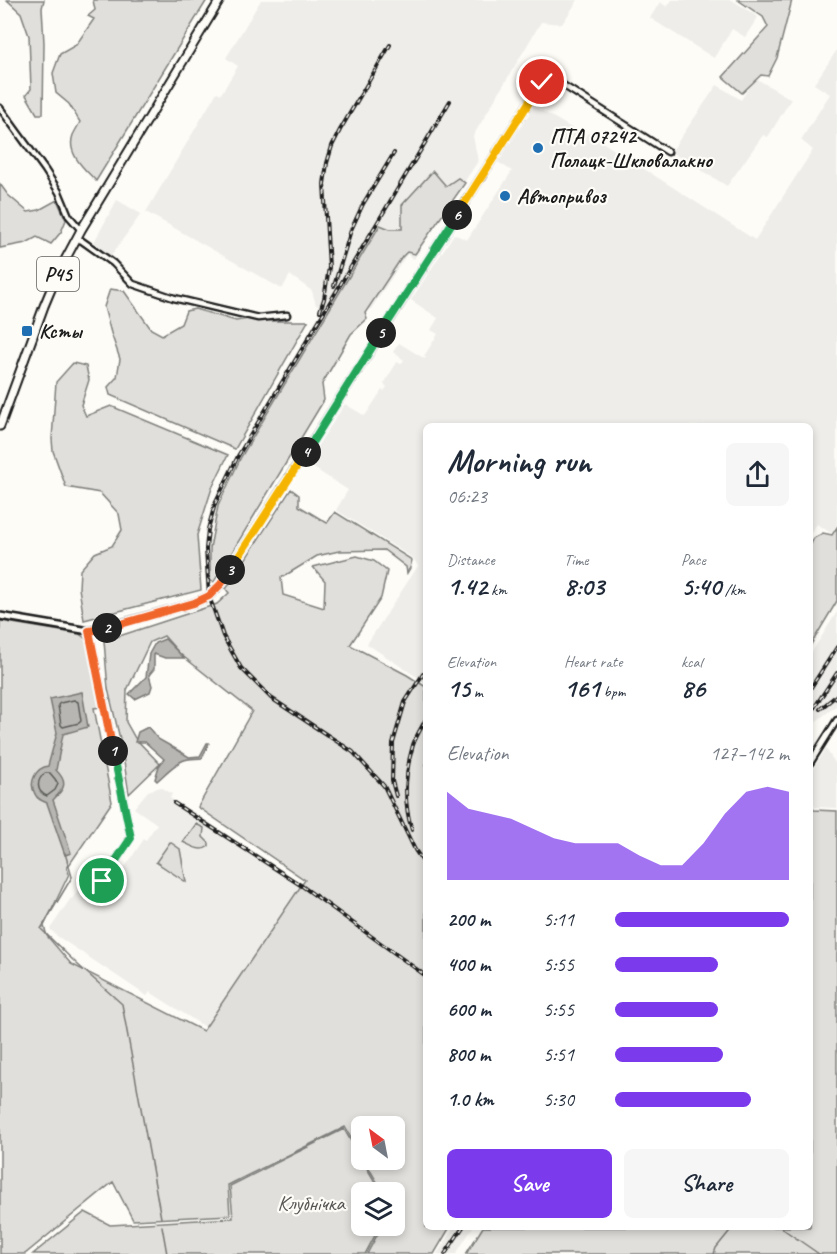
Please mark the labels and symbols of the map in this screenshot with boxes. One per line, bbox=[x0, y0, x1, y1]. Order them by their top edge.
pin bbox=[516, 56, 567, 107]
place label: ПТА 07242 Полацк-Шкловалакно bbox=[550, 123, 713, 173]
marker: ПТА 07242 Полацк-Шкловалакно bbox=[531, 141, 545, 155]
place label: Автопривоз bbox=[517, 183, 608, 209]
marker: Автопривоз bbox=[498, 189, 512, 203]
pin: 6 bbox=[442, 200, 472, 230]
road number: Р45 bbox=[37, 257, 79, 291]
place label: Ксты bbox=[39, 318, 84, 344]
pin: 5 bbox=[366, 318, 396, 348]
marker: Ксты bbox=[20, 324, 34, 338]
pin: 4 bbox=[291, 437, 321, 467]
pin: 3 bbox=[215, 555, 245, 585]
pin: 2 bbox=[92, 613, 122, 643]
pin: 1 bbox=[98, 736, 128, 766]
pin bbox=[76, 855, 127, 906]
north arrow bbox=[351, 1116, 405, 1170]
park label: Клубнічка bbox=[277, 1190, 346, 1216]

